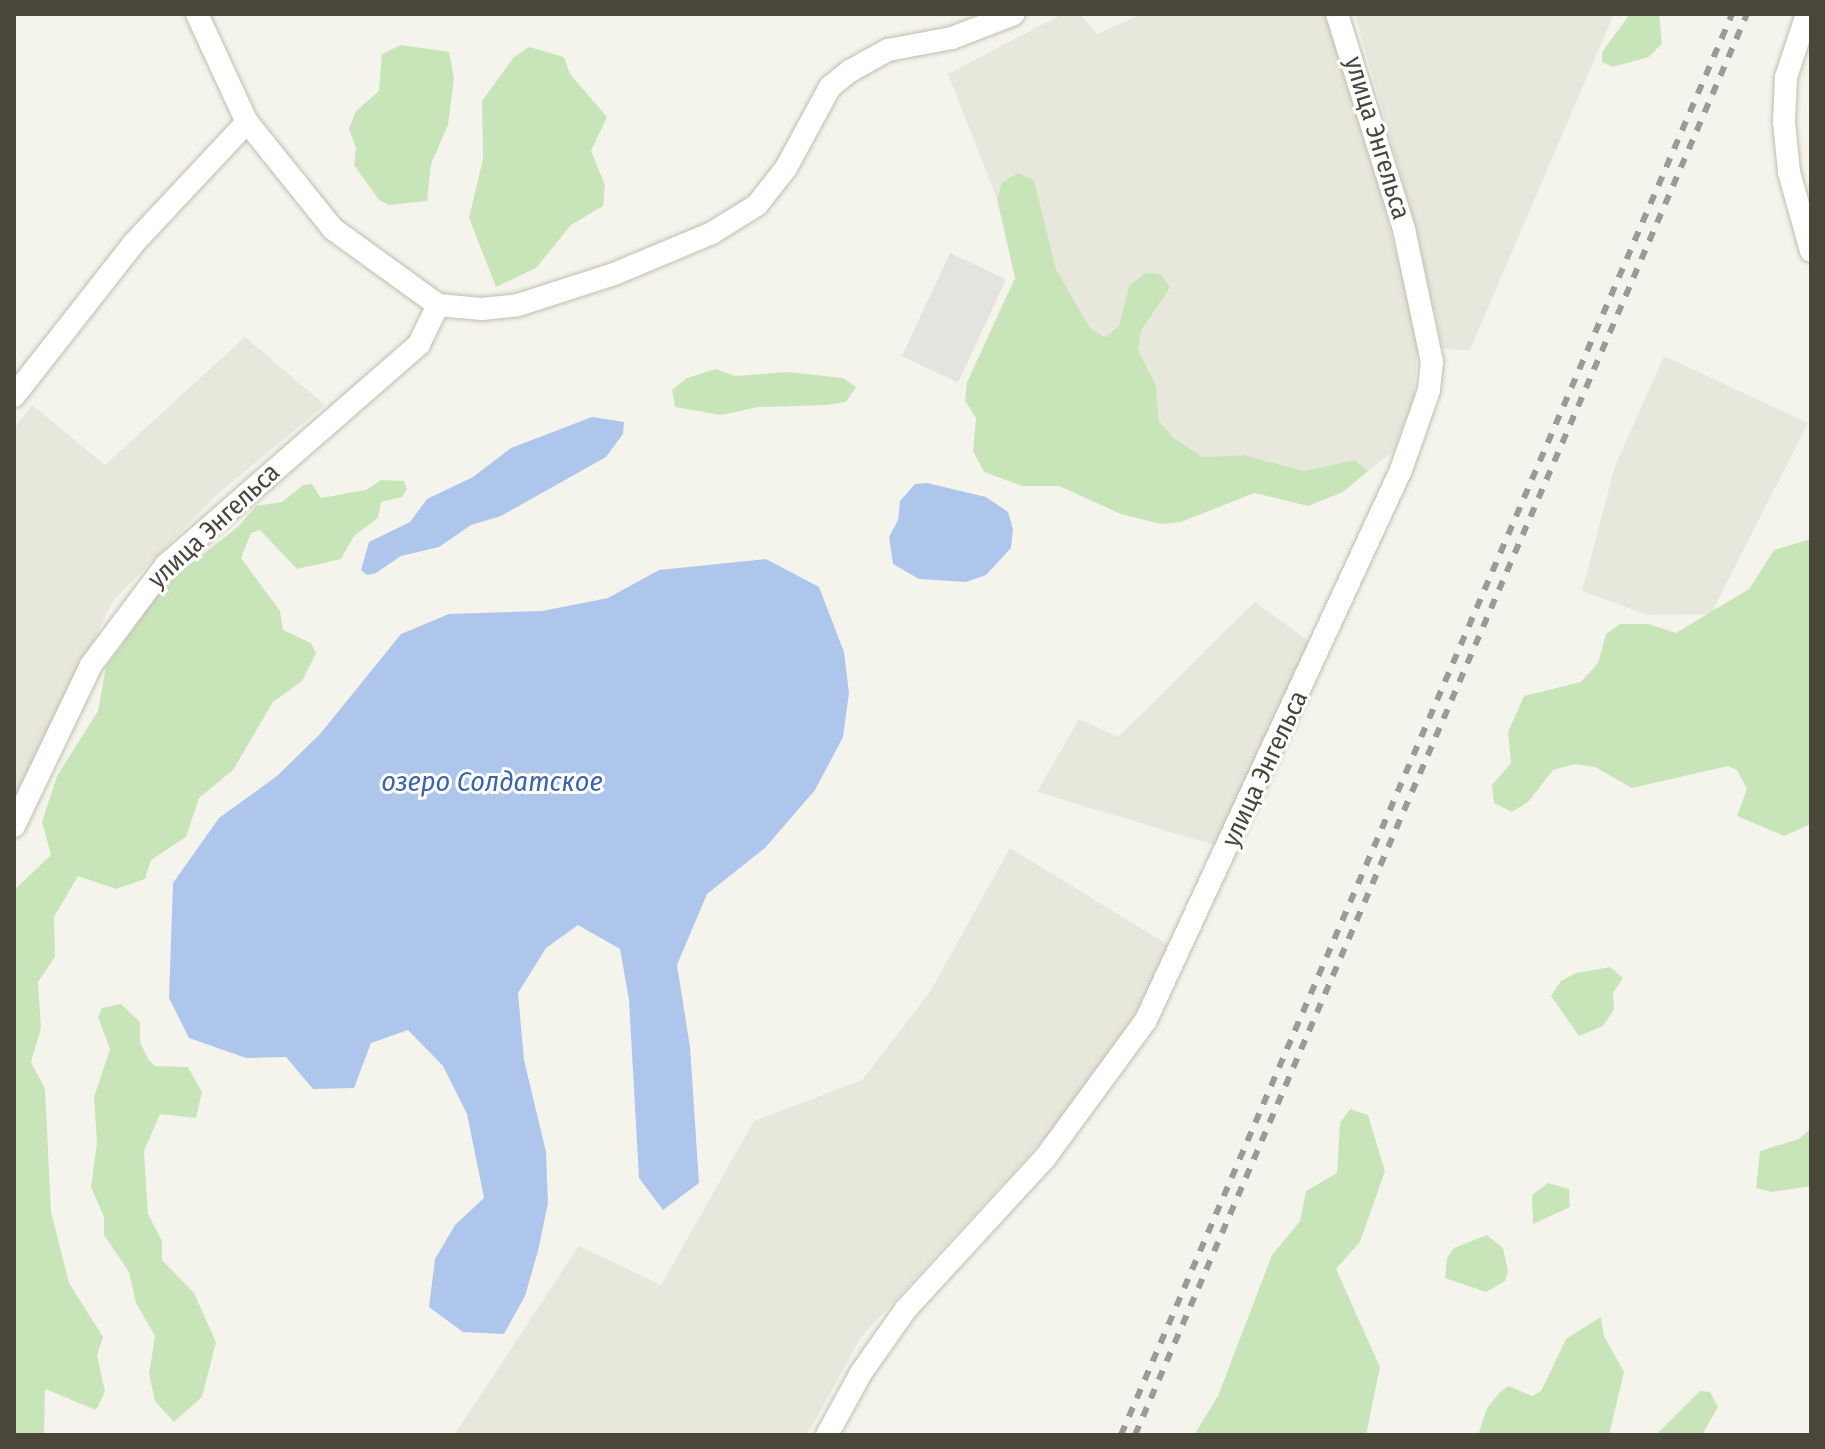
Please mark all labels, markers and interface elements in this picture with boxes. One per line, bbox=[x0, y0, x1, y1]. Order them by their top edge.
street label: улица Энгельса bbox=[1337, 53, 1417, 223]
street label: улица Энгельса bbox=[142, 457, 286, 595]
street label: улица Энгельса bbox=[1215, 686, 1315, 852]
water label: озеро Солдатское bbox=[381, 765, 603, 799]

